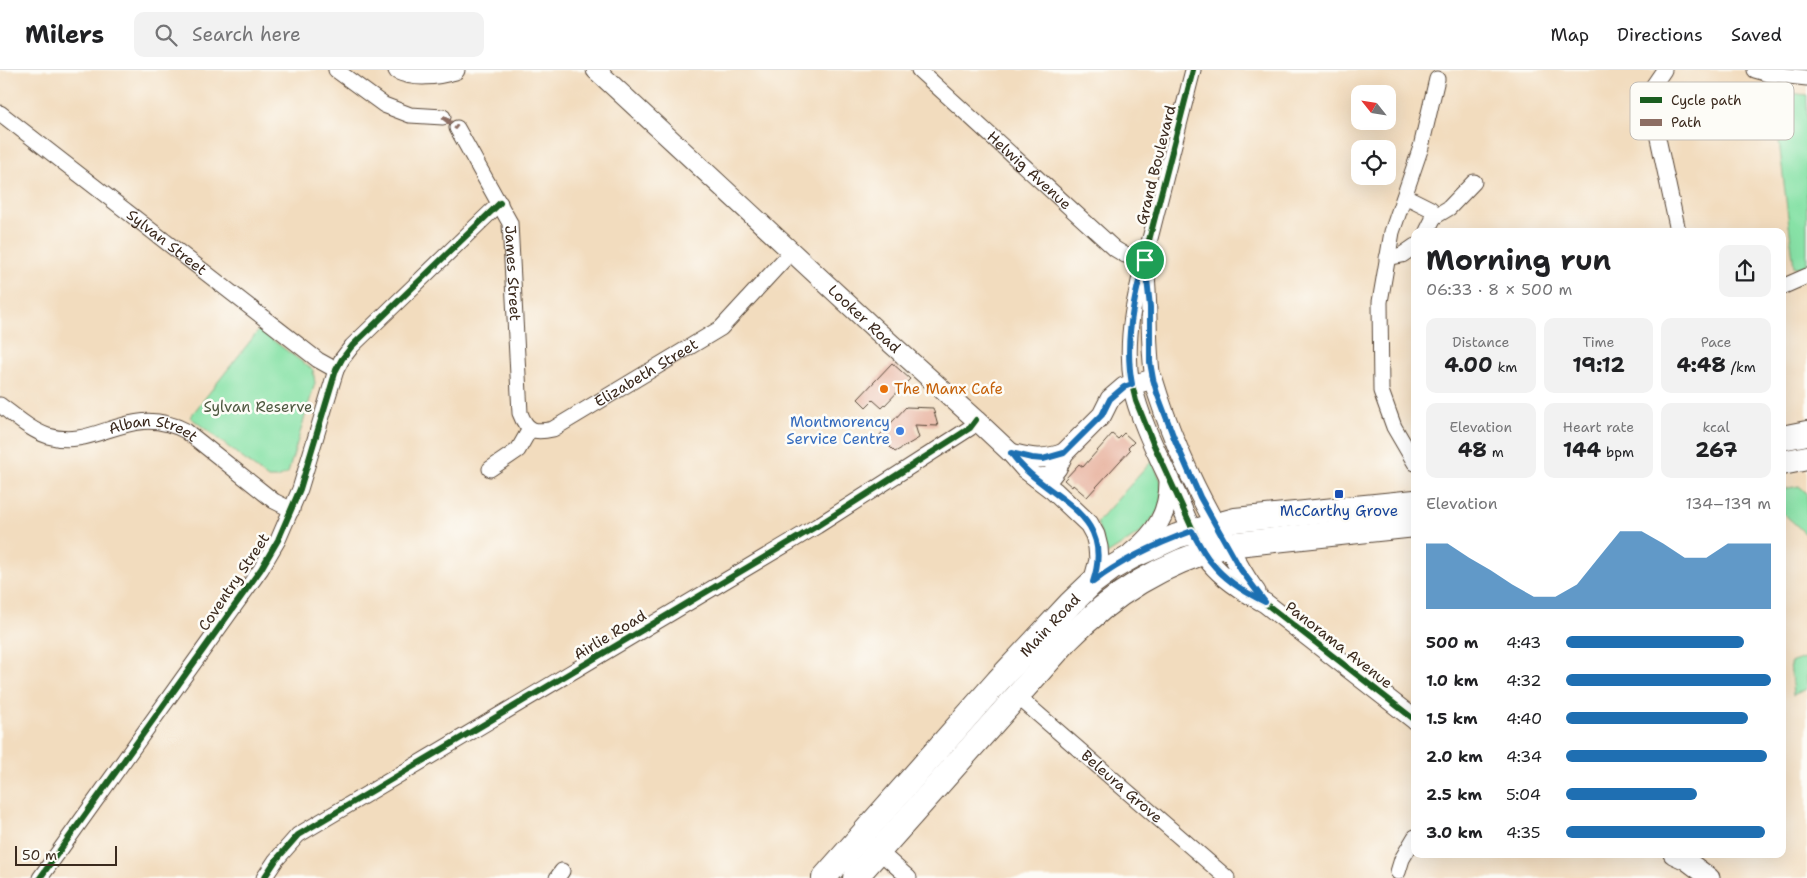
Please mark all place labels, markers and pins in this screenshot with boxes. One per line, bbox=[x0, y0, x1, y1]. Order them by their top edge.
pin bbox=[1124, 239, 1166, 281]
place label: The Manx Cafe bbox=[894, 379, 1003, 399]
marker: The Manx Cafe bbox=[878, 383, 890, 395]
place label: Montmorency Service Centre bbox=[786, 412, 890, 449]
marker: Montmorency Service Centre bbox=[894, 425, 906, 437]
marker: McCarthy Grove bbox=[1333, 488, 1345, 500]
place label: McCarthy Grove bbox=[1280, 501, 1398, 521]

